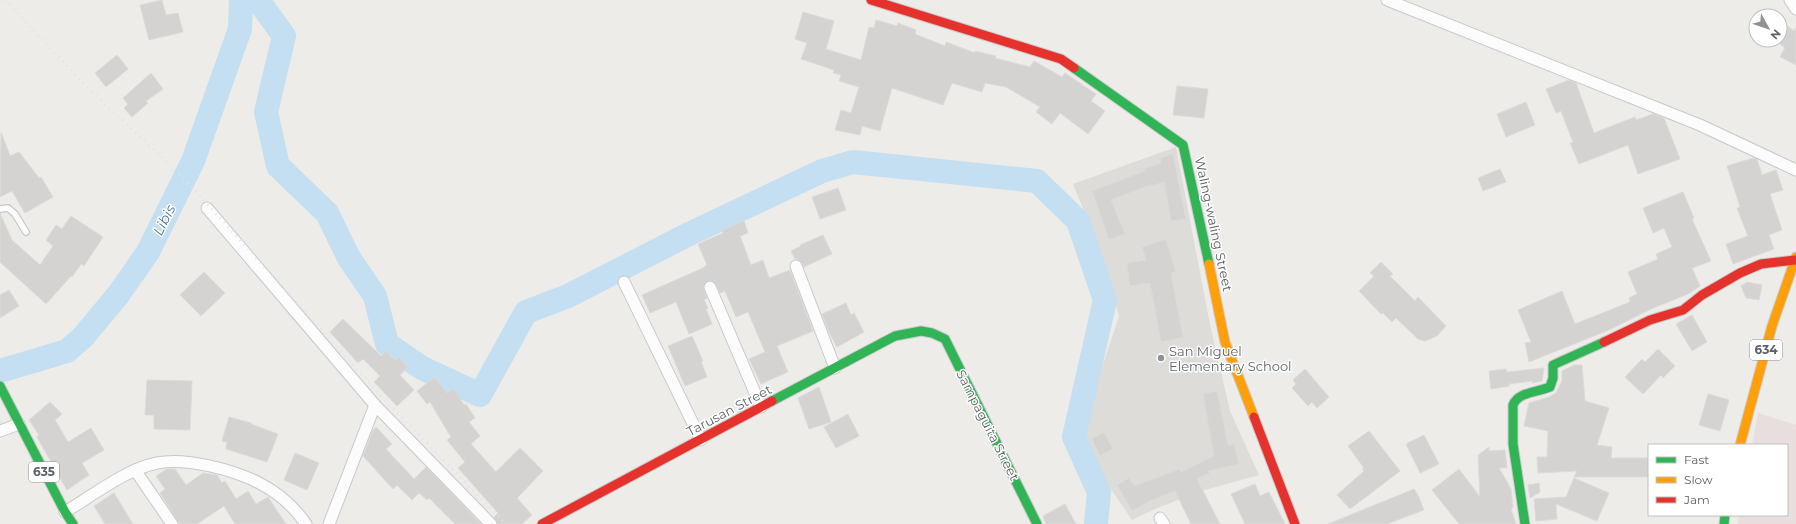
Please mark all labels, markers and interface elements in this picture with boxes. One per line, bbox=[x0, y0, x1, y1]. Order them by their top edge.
north arrow bbox=[1748, 8, 1788, 48]
text: N bbox=[1767, 27, 1784, 42]
street label: Waling-waling Street bbox=[1192, 155, 1236, 293]
water label: Libis bbox=[149, 201, 179, 238]
road number: 634 bbox=[1750, 340, 1782, 360]
place label: San Miguel Elementary School bbox=[1169, 343, 1292, 374]
marker: San Miguel Elementary School bbox=[1156, 353, 1166, 363]
street label: Sampaguita Street bbox=[953, 367, 1023, 483]
street label: Tarusan Street bbox=[684, 381, 774, 439]
legend bbox=[1648, 444, 1788, 516]
text: Fast bbox=[1684, 452, 1709, 467]
road number: 635 bbox=[29, 462, 59, 482]
text: Slow bbox=[1684, 472, 1713, 487]
text: Jam bbox=[1683, 492, 1710, 507]

